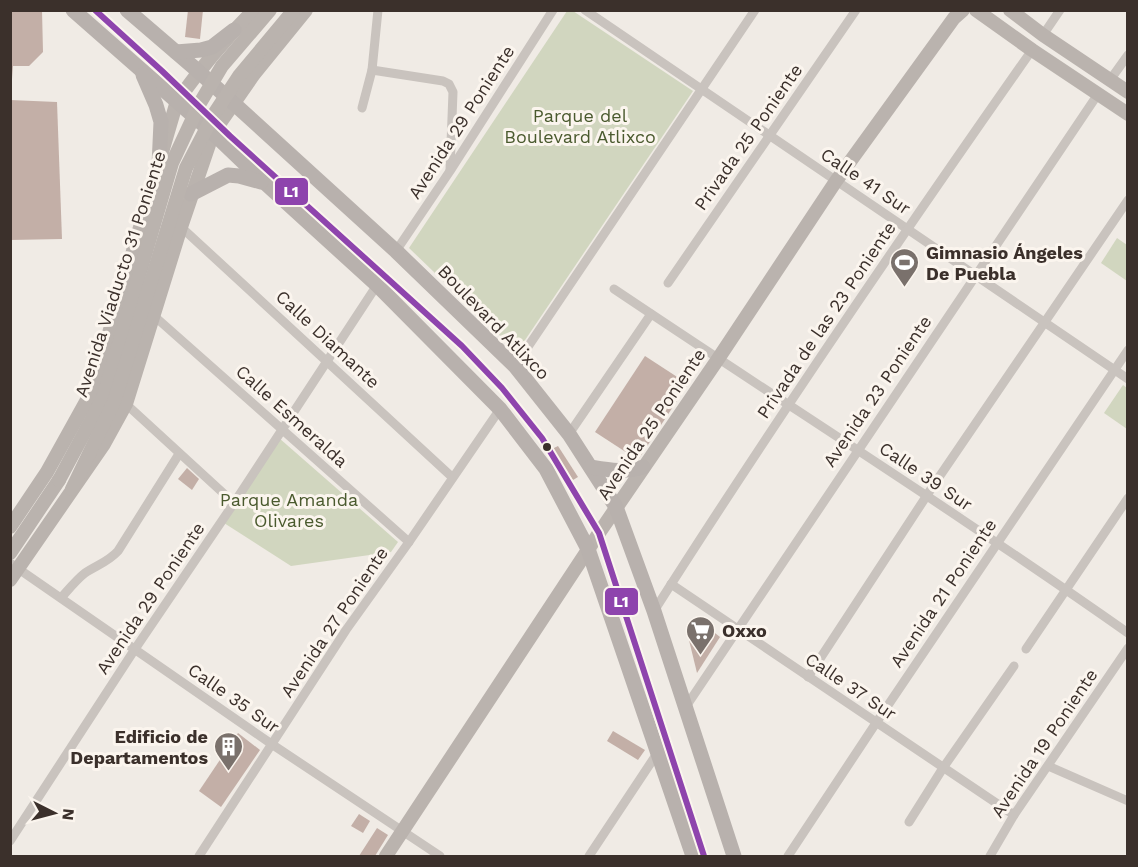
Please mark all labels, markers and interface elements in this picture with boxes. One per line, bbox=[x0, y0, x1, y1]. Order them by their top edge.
street label: Avenida 29 Poniente bbox=[404, 41, 518, 203]
street label: Privada 25 Poniente bbox=[690, 60, 806, 214]
park label: Parque del Boulevard Atlixco bbox=[504, 105, 656, 147]
street label: Calle 41 Sur bbox=[817, 143, 915, 219]
street label: Avenida Viaducto 31 Poniente bbox=[70, 148, 170, 400]
line badge: L1 bbox=[274, 177, 309, 206]
text: L1 bbox=[283, 182, 299, 201]
street label: Privada de las 23 Poniente bbox=[752, 218, 900, 422]
place label: Gimnasio Ángeles De Puebla bbox=[926, 242, 1083, 284]
sports icon: Gimnasio Ángeles De Puebla bbox=[889, 246, 921, 288]
street label: Boulevard Atlixco bbox=[434, 260, 554, 384]
street label: Calle Diamante bbox=[272, 286, 384, 392]
street label: Avenida 23 Poniente bbox=[818, 311, 936, 471]
street label: Avenida 25 Poniente bbox=[592, 344, 710, 504]
street label: Calle Esmeralda bbox=[232, 360, 352, 472]
street label: Calle 39 Sur bbox=[875, 437, 977, 515]
unlabelled marker bbox=[541, 441, 553, 453]
park label: Parque Amanda Olivares bbox=[220, 489, 358, 531]
street label: Avenida 21 Poniente bbox=[885, 515, 1001, 671]
street label: Avenida 29 Poniente bbox=[91, 518, 209, 678]
street label: Avenida 27 Poniente bbox=[276, 543, 392, 701]
line badge: L1 bbox=[604, 587, 639, 616]
text: L1 bbox=[613, 592, 629, 611]
supermarket icon: Oxxo bbox=[685, 614, 717, 656]
place label: Oxxo bbox=[722, 620, 767, 641]
street label: Calle 37 Sur bbox=[801, 648, 901, 724]
street label: Calle 35 Sur bbox=[184, 659, 284, 737]
street label: Avenida 19 Poniente bbox=[986, 665, 1102, 821]
place label: Edificio de Departamentos bbox=[70, 726, 208, 768]
building icon: Edificio de Departamentos bbox=[213, 730, 245, 772]
north arrow bbox=[24, 783, 84, 843]
text: N bbox=[58, 808, 78, 821]

